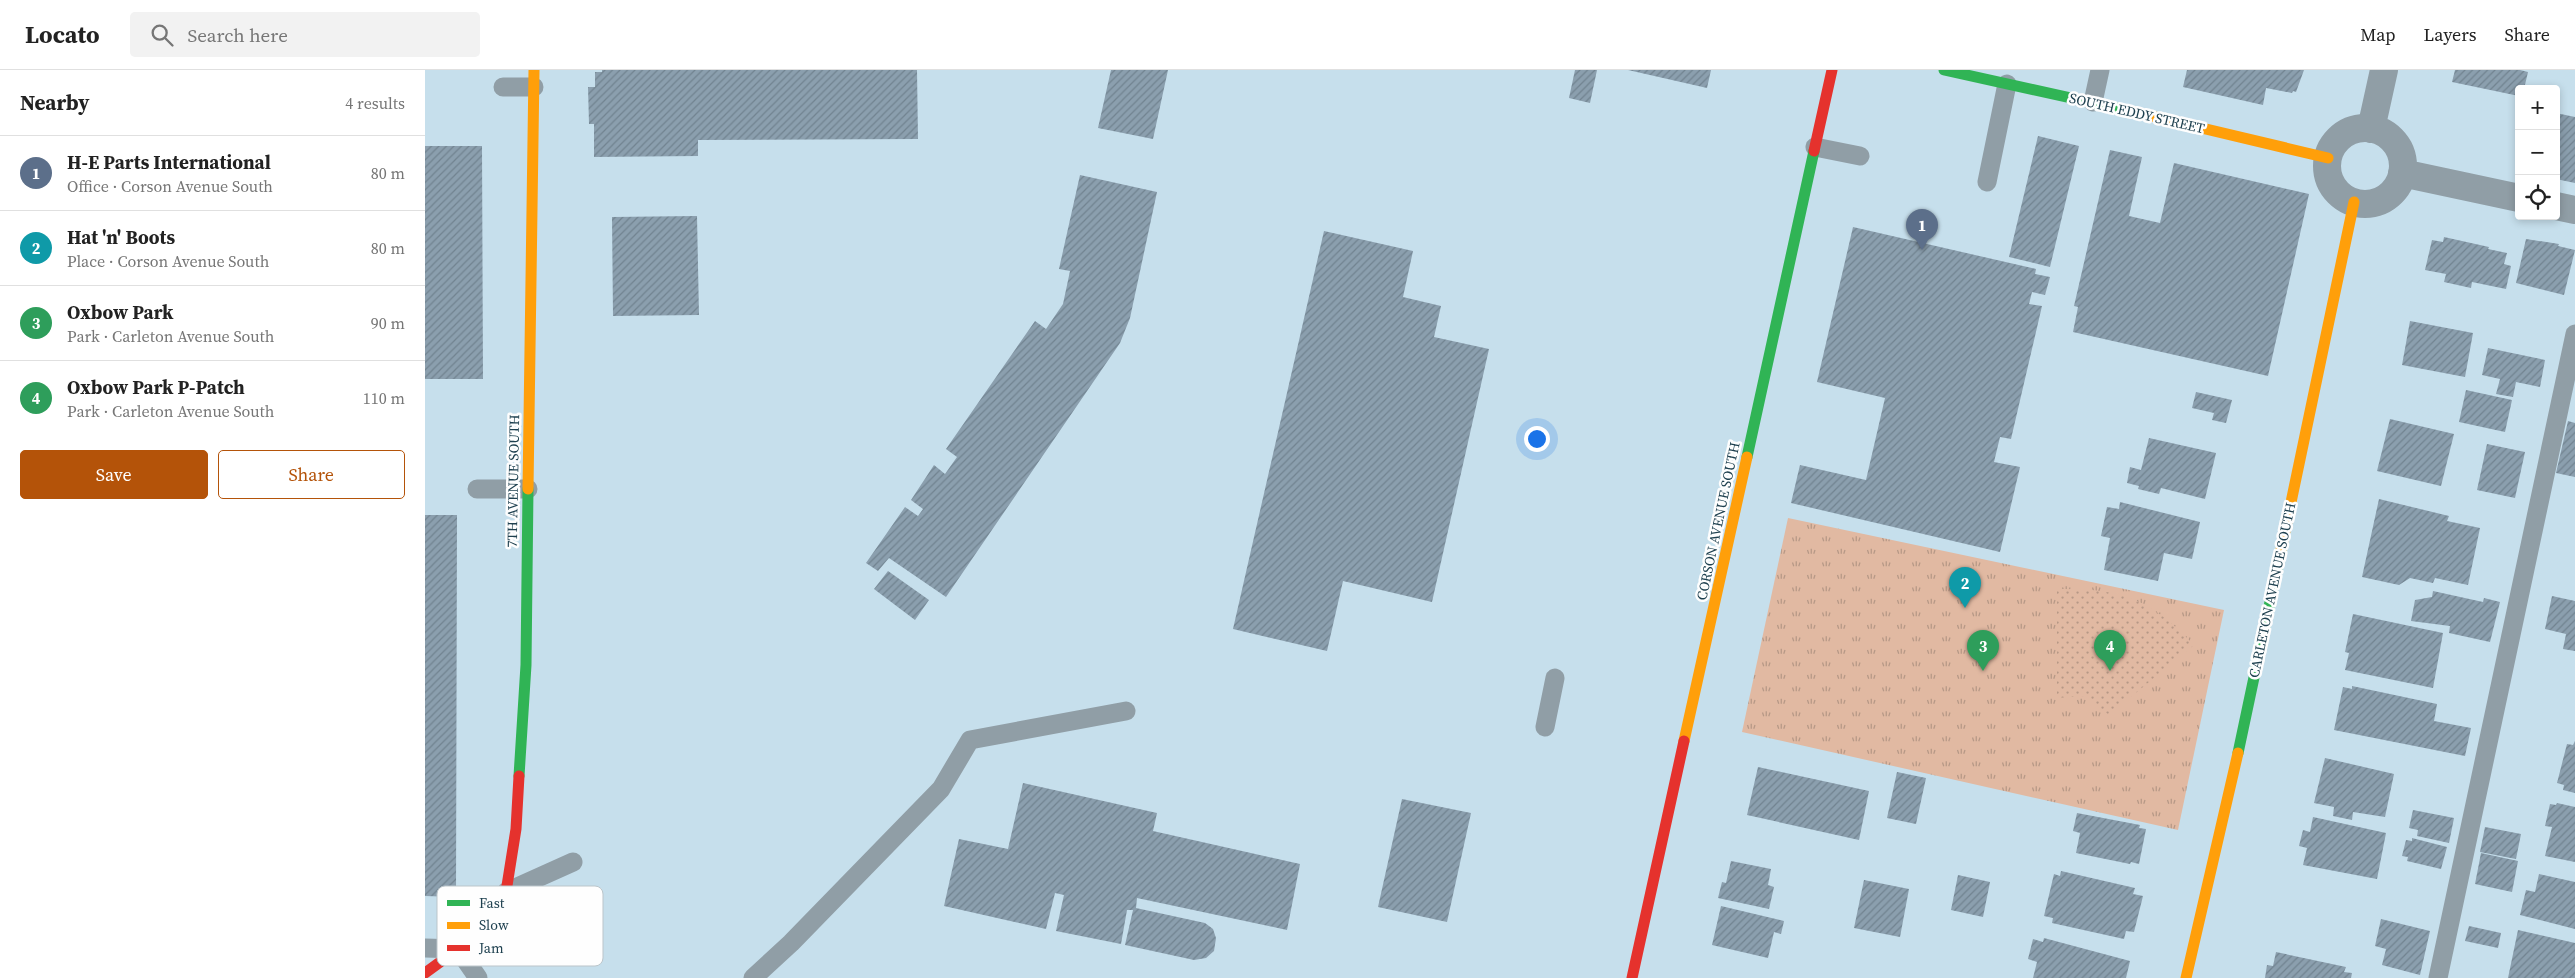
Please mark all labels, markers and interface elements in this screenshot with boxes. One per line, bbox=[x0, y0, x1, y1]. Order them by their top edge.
search box bbox=[130, 12, 480, 57]
text: Locato bbox=[25, 18, 100, 51]
icon: search bbox=[148, 21, 176, 49]
text: Search here bbox=[188, 22, 288, 48]
text: Map bbox=[2360, 22, 2395, 47]
text: Layers bbox=[2423, 22, 2476, 47]
text: Share bbox=[2504, 22, 2550, 47]
map controls bbox=[2515, 85, 2560, 220]
button: + bbox=[2515, 85, 2560, 130]
text: Nearby bbox=[20, 88, 90, 117]
street label: SOUTH EDDY STREET bbox=[2067, 88, 2207, 138]
text: 4 results bbox=[345, 92, 405, 114]
button: − bbox=[2515, 130, 2560, 175]
text: H-E Parts International bbox=[67, 149, 271, 175]
text: 1 bbox=[32, 162, 40, 184]
text: 80 m bbox=[371, 162, 405, 184]
text: Office · Corson Avenue South bbox=[67, 175, 273, 197]
button: locate bbox=[2515, 175, 2560, 220]
pin: 1 bbox=[1906, 209, 1938, 250]
text: Hat 'n' Boots bbox=[67, 224, 175, 250]
text: 2 bbox=[32, 237, 40, 259]
text: 80 m bbox=[371, 237, 405, 259]
text: Place · Corson Avenue South bbox=[67, 250, 269, 272]
text: Oxbow Park bbox=[67, 299, 173, 325]
text: 3 bbox=[32, 312, 40, 334]
text: 90 m bbox=[371, 312, 405, 334]
text: Park · Carleton Avenue South bbox=[67, 325, 274, 347]
text: Oxbow Park P-Patch bbox=[67, 374, 245, 400]
text: 4 bbox=[32, 387, 40, 409]
text: 110 m bbox=[363, 387, 405, 409]
text: Park · Carleton Avenue South bbox=[67, 400, 274, 422]
street label: 7TH AVENUE SOUTH bbox=[502, 414, 524, 548]
your location bbox=[1524, 426, 1550, 452]
street label: CORSON AVENUE SOUTH bbox=[1691, 440, 1745, 602]
button: Save bbox=[20, 450, 208, 499]
button: Share bbox=[218, 450, 405, 499]
street label: CARLETON AVENUE SOUTH bbox=[2244, 501, 2300, 679]
pin: 2 bbox=[1949, 567, 1981, 608]
pin: 3 bbox=[1967, 630, 1999, 671]
pin: 4 bbox=[2094, 630, 2126, 671]
legend bbox=[437, 886, 603, 966]
text: Fast bbox=[479, 893, 505, 913]
text: Slow bbox=[479, 915, 509, 935]
text: Jam bbox=[478, 938, 504, 958]

